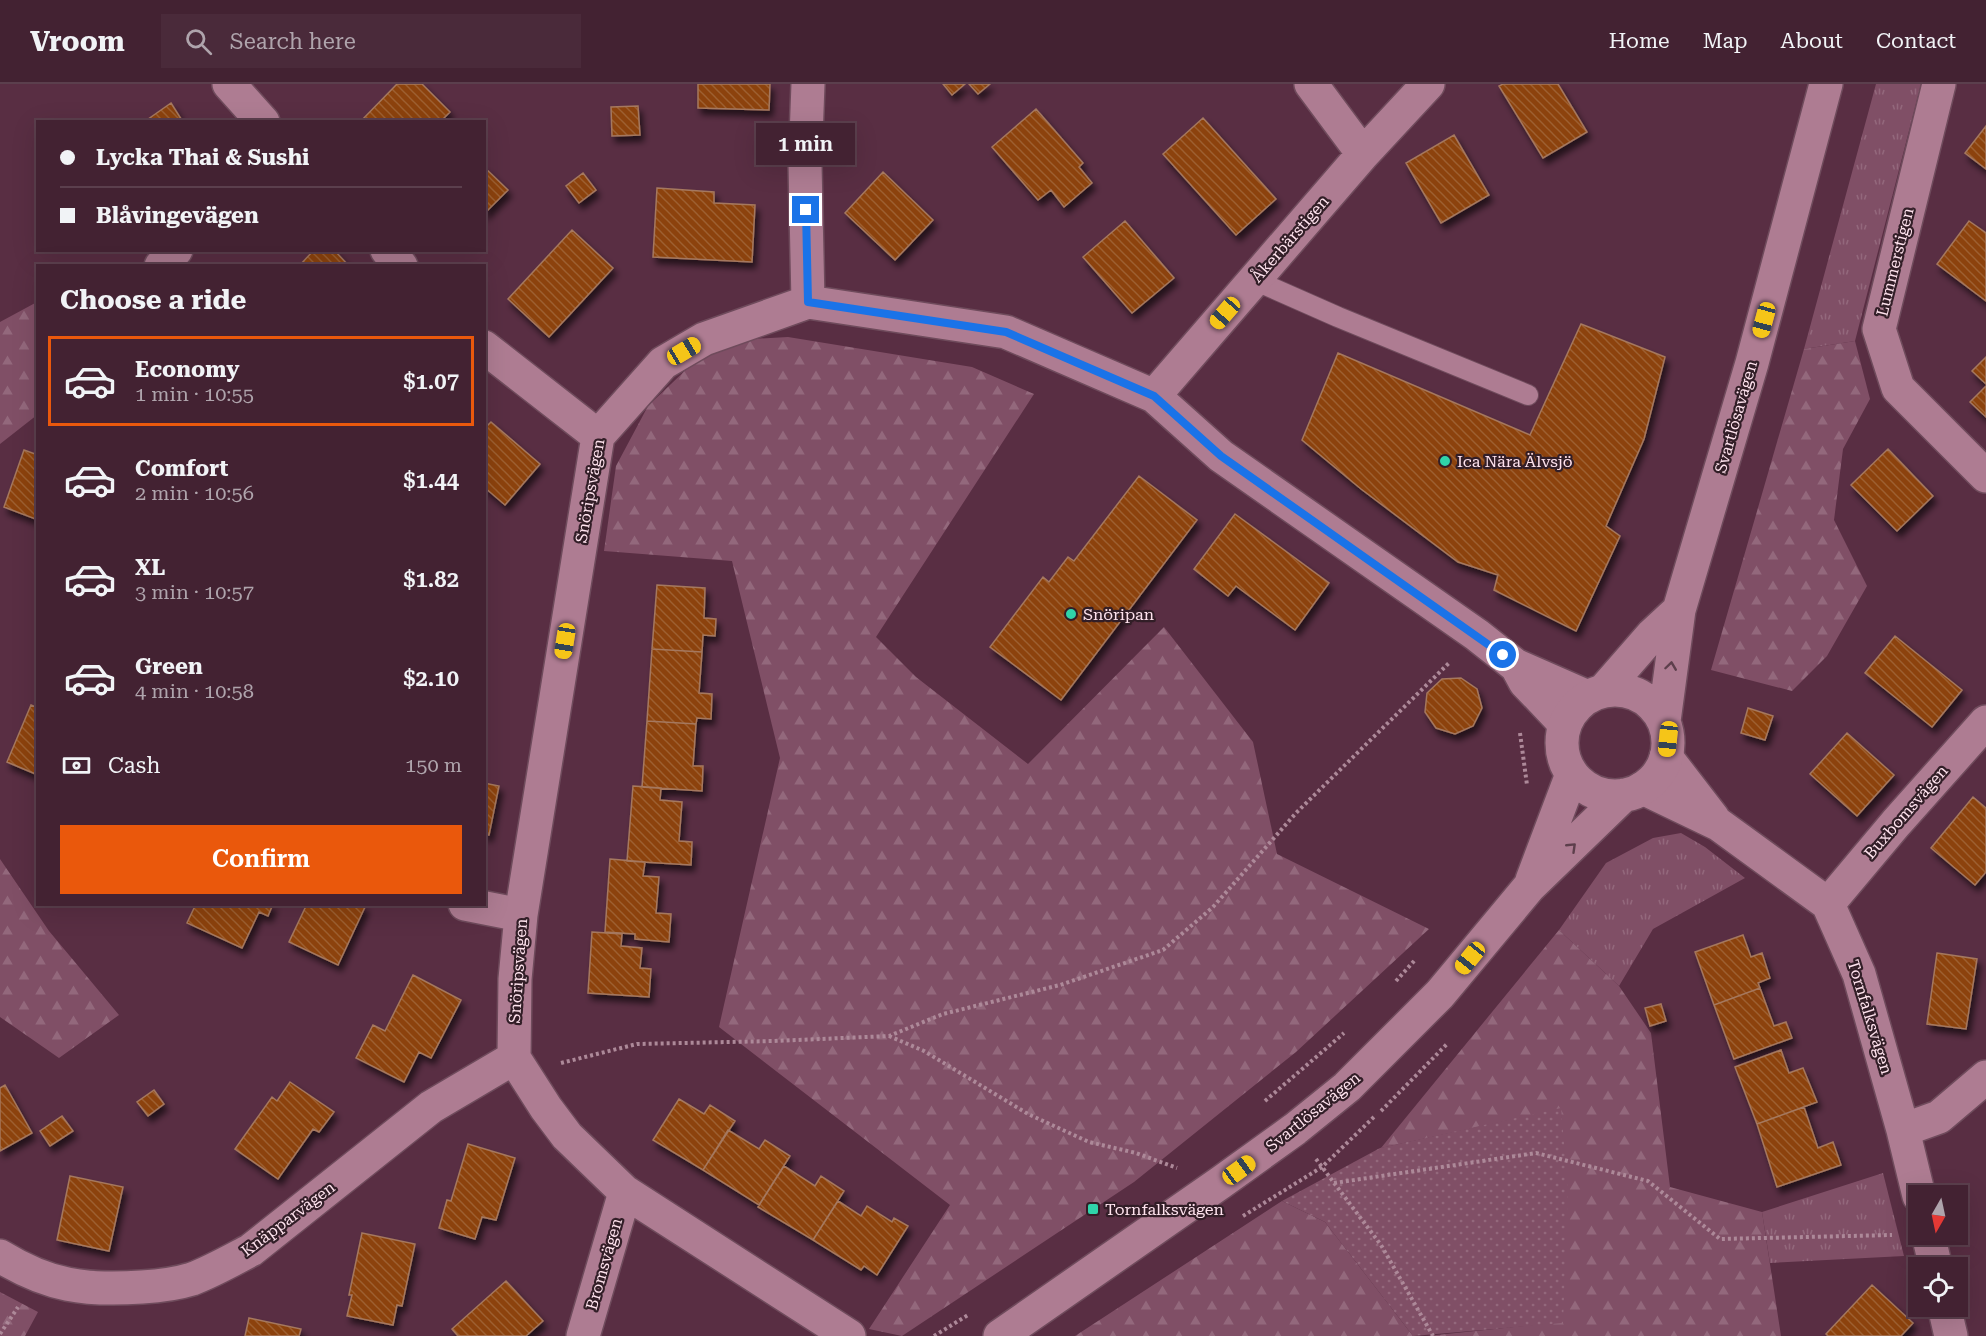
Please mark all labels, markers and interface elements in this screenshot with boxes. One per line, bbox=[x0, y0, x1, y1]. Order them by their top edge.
search box bbox=[161, 14, 581, 68]
text: Vroom bbox=[30, 25, 125, 58]
icon: search bbox=[182, 25, 215, 58]
text: Search here bbox=[230, 29, 356, 54]
text: Home bbox=[1609, 29, 1670, 53]
text: Map bbox=[1703, 29, 1748, 53]
text: About bbox=[1781, 29, 1843, 53]
text: Contact bbox=[1876, 29, 1956, 53]
callout: 1 min bbox=[756, 123, 856, 165]
text: 1 min bbox=[778, 132, 833, 156]
text: Lycka Thai & Sushi bbox=[96, 145, 309, 170]
street label: Åkerbärstigen bbox=[1247, 192, 1333, 286]
route end bbox=[792, 196, 819, 223]
text: Blåvingevägen bbox=[96, 203, 259, 228]
street label: Lummerstigen bbox=[1872, 206, 1918, 318]
text: Choose a ride bbox=[60, 284, 246, 316]
car bbox=[1206, 294, 1244, 332]
car bbox=[1751, 300, 1777, 340]
car bbox=[664, 334, 704, 368]
icon: car bbox=[63, 354, 117, 408]
text: Economy bbox=[135, 357, 239, 382]
street label: Svartlösavägen bbox=[1711, 359, 1761, 475]
text: $1.07 bbox=[403, 369, 459, 394]
text: 1 min · 10:55 bbox=[135, 382, 254, 406]
street label: Snöripsvägen bbox=[572, 438, 608, 544]
place label: Ica Nära Älvsjö bbox=[1457, 452, 1573, 471]
icon: car bbox=[63, 453, 117, 507]
marker: Ica Nära Älvsjö bbox=[1438, 454, 1452, 468]
text: Comfort bbox=[135, 456, 228, 481]
text: $1.44 bbox=[403, 468, 459, 493]
text: 2 min · 10:56 bbox=[135, 481, 254, 505]
icon: car bbox=[63, 552, 117, 606]
text: XL bbox=[135, 555, 165, 580]
text: $1.82 bbox=[403, 567, 459, 592]
text: 3 min · 10:57 bbox=[135, 580, 254, 604]
place label: Snöripan bbox=[1083, 605, 1154, 624]
marker: Snöripan bbox=[1064, 607, 1078, 621]
car bbox=[553, 622, 577, 660]
route start bbox=[1489, 641, 1516, 668]
icon: car bbox=[63, 651, 117, 705]
text: Green bbox=[135, 654, 203, 679]
one-way arrow bbox=[1665, 661, 1677, 670]
text: $2.10 bbox=[403, 666, 459, 691]
text: 4 min · 10:58 bbox=[135, 679, 254, 703]
car bbox=[1657, 720, 1679, 758]
icon: cash bbox=[60, 749, 93, 782]
text: Cash bbox=[108, 753, 160, 778]
text: 150 m bbox=[405, 753, 462, 777]
street label: Buxbomsvägen bbox=[1860, 761, 1952, 863]
button: Confirm bbox=[60, 825, 462, 894]
one-way arrow bbox=[1565, 843, 1575, 854]
street label: Snöripsvägen bbox=[505, 918, 531, 1024]
car bbox=[1452, 938, 1488, 978]
street label: Tornfalksvägen bbox=[1844, 957, 1896, 1077]
street label: Svartlösavägen bbox=[1262, 1068, 1364, 1156]
car bbox=[1219, 1152, 1259, 1188]
street label: Knäpparvägen bbox=[237, 1178, 339, 1260]
north arrow bbox=[1908, 1185, 1968, 1245]
map controls bbox=[1908, 1185, 1968, 1317]
place label: Tornfalksvägen bbox=[1105, 1200, 1224, 1219]
marker: Tornfalksvägen bbox=[1086, 1202, 1100, 1216]
street label: Bromsvägen bbox=[582, 1216, 626, 1312]
button: locate bbox=[1908, 1257, 1968, 1317]

